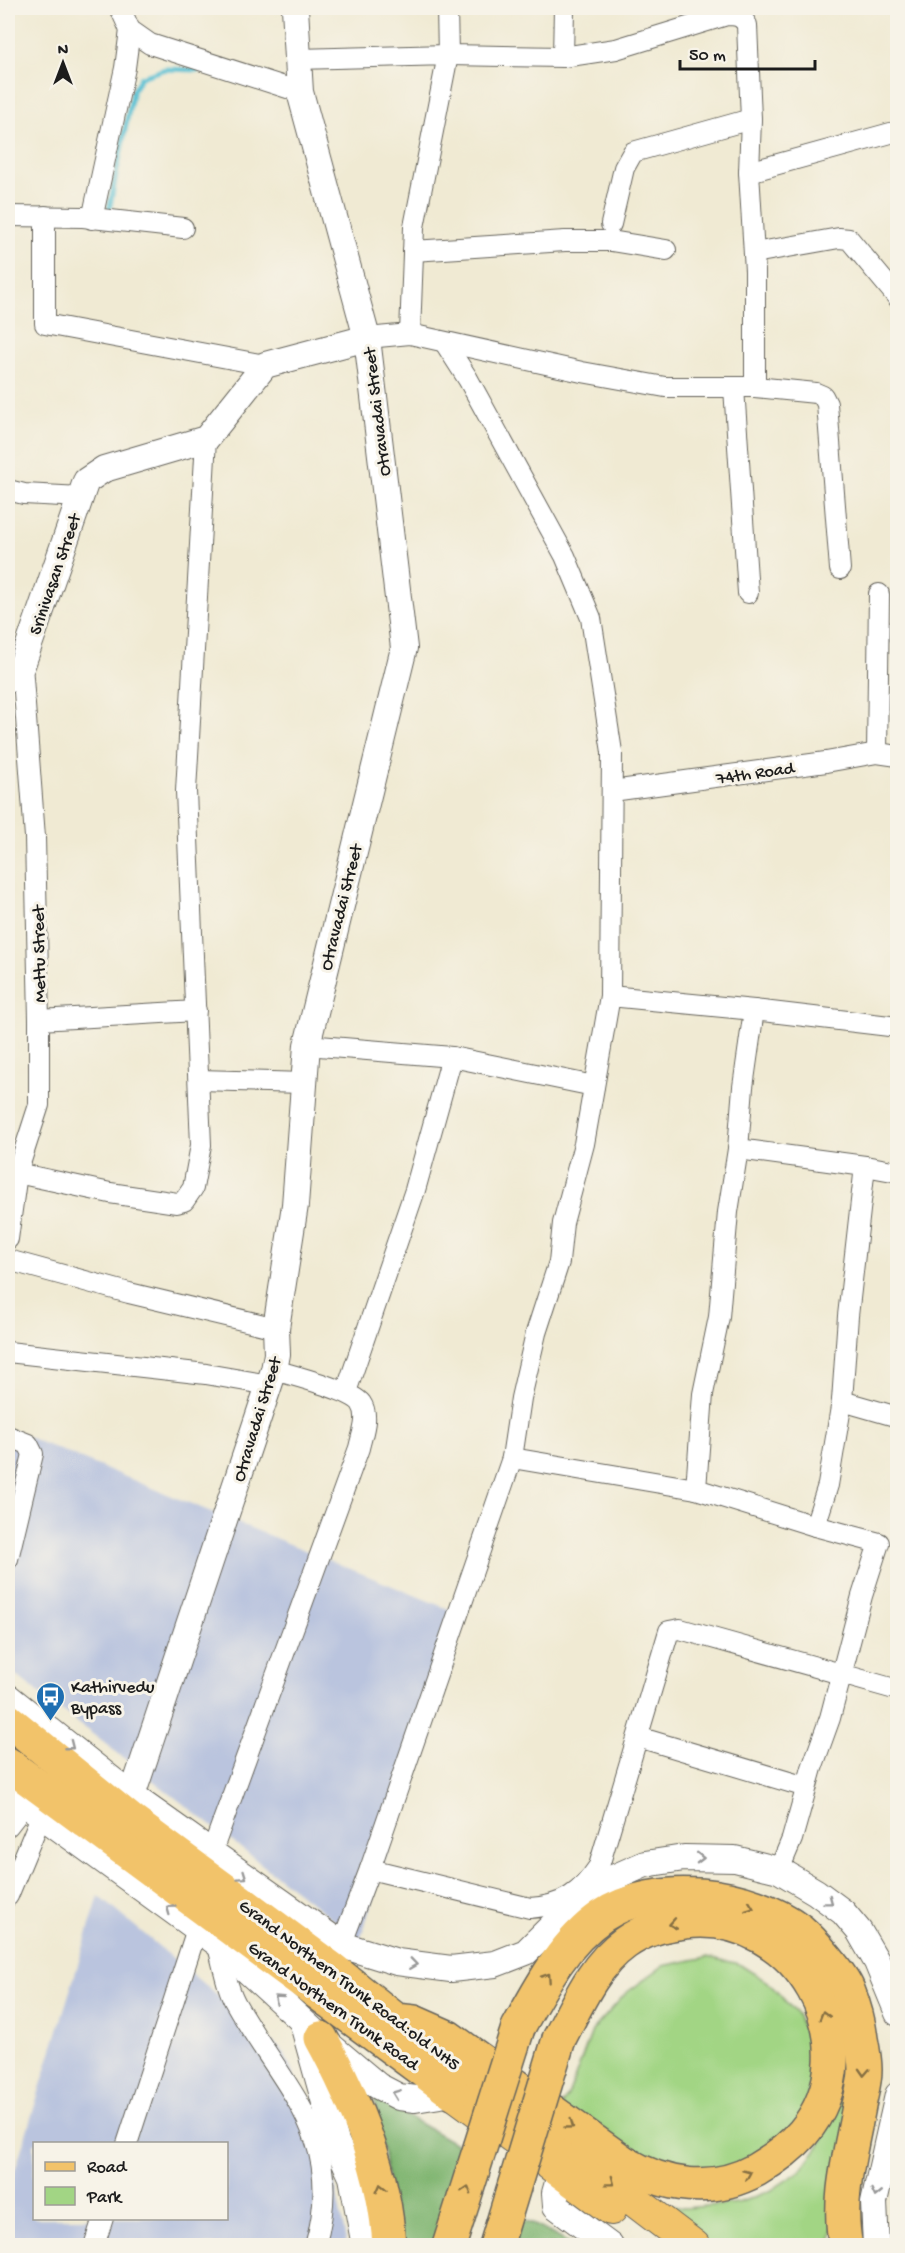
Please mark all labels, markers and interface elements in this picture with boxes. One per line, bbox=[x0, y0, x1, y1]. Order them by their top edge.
north arrow bbox=[33, 33, 93, 93]
scale bar bbox=[680, 33, 815, 71]
text: N bbox=[58, 42, 69, 61]
text: 50 m bbox=[689, 46, 726, 67]
street label: Otravadai Street bbox=[360, 345, 397, 477]
street label: Srinivasan Street bbox=[26, 510, 87, 638]
street label: 74th Road bbox=[714, 758, 797, 790]
street label: Otravadai Street bbox=[317, 841, 369, 973]
street label: Mettu Street bbox=[29, 904, 52, 1003]
street label: Otravadai Street bbox=[229, 1353, 288, 1485]
place label: Kathirvedu Bypass bbox=[70, 1678, 155, 1720]
bus stop icon: Kathirvedu Bypass bbox=[34, 1680, 66, 1722]
one-way arrow bbox=[63, 1739, 74, 1750]
one-way arrow bbox=[696, 1852, 705, 1865]
one-way arrow bbox=[236, 1869, 247, 1880]
street label: Grand Northern Trunk Road:old NH5 bbox=[235, 1894, 465, 2074]
one-way arrow bbox=[822, 1894, 833, 1905]
one-way arrow bbox=[745, 1899, 755, 1912]
one-way arrow bbox=[166, 1905, 177, 1916]
one-way arrow bbox=[668, 1917, 678, 1930]
street label: Grand Northern Trunk Road bbox=[244, 1936, 424, 2074]
one-way arrow bbox=[409, 1958, 418, 1970]
one-way arrow bbox=[540, 1973, 551, 1984]
one-way arrow bbox=[275, 1995, 285, 2006]
one-way arrow bbox=[819, 2010, 831, 2021]
one-way arrow bbox=[857, 2068, 870, 2077]
one-way arrow bbox=[391, 2089, 402, 2101]
one-way arrow bbox=[564, 2117, 575, 2128]
legend bbox=[33, 2142, 228, 2220]
text: Road bbox=[87, 2158, 128, 2179]
one-way arrow bbox=[740, 2169, 751, 2181]
one-way arrow bbox=[604, 2175, 615, 2186]
one-way arrow bbox=[376, 2183, 389, 2193]
one-way arrow bbox=[460, 2185, 472, 2196]
one-way arrow bbox=[870, 2187, 883, 2197]
text: Park bbox=[86, 2188, 123, 2209]

